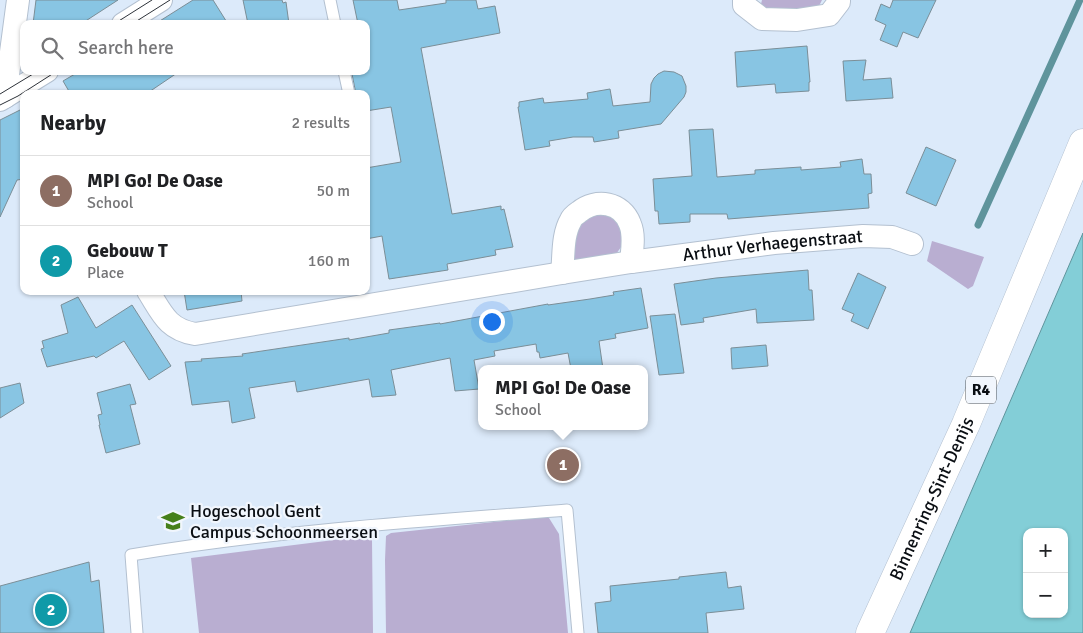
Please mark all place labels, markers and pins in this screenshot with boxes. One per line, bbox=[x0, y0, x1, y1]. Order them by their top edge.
pin: 1 bbox=[547, 446, 579, 484]
place label: Hogeschool Gent Campus Schoonmeersen bbox=[190, 500, 378, 543]
school or university icon: Hogeschool Gent Campus Schoonmeersen bbox=[160, 508, 186, 534]
pin: 2 bbox=[35, 591, 67, 629]

